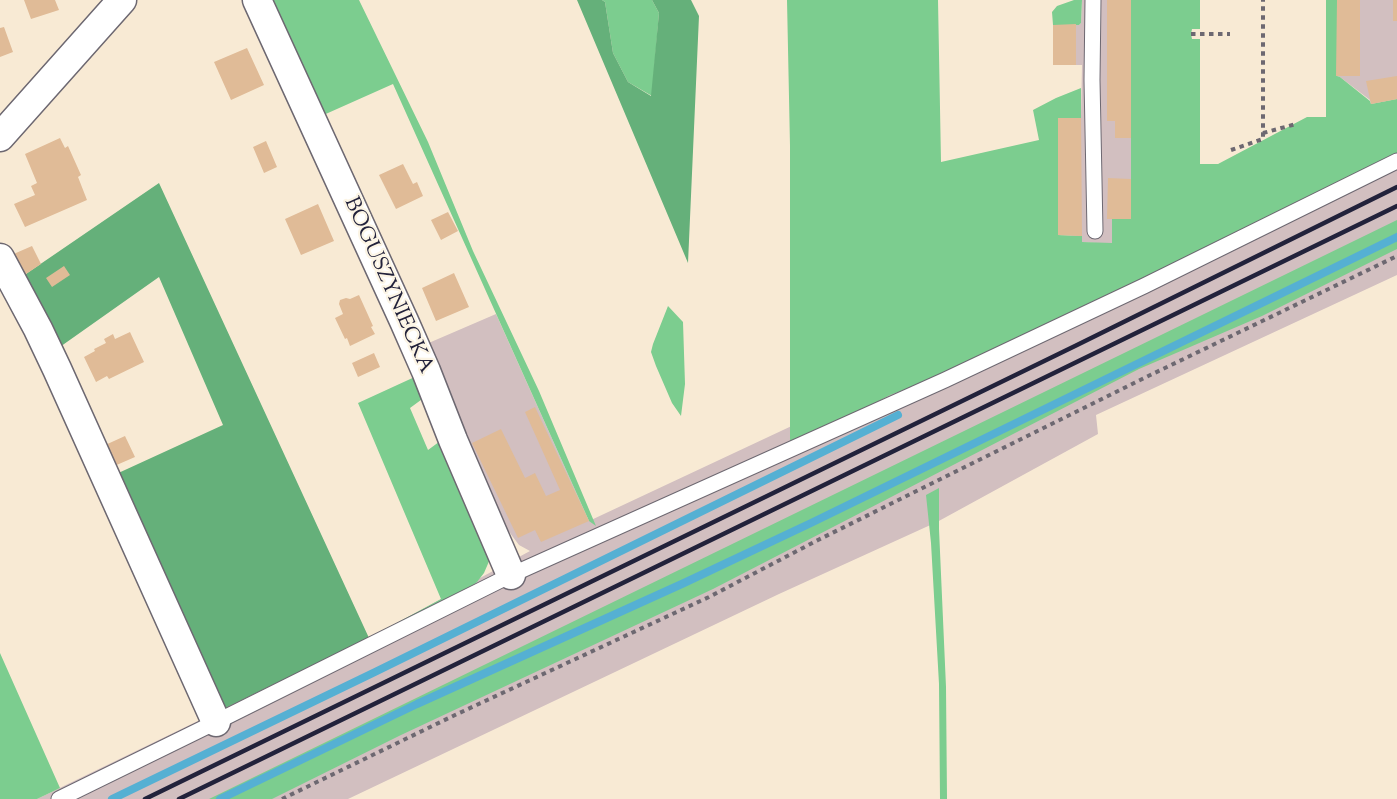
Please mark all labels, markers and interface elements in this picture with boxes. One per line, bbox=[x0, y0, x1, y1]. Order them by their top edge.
street label: BOGUSZYNIECKA bbox=[337, 194, 437, 378]

